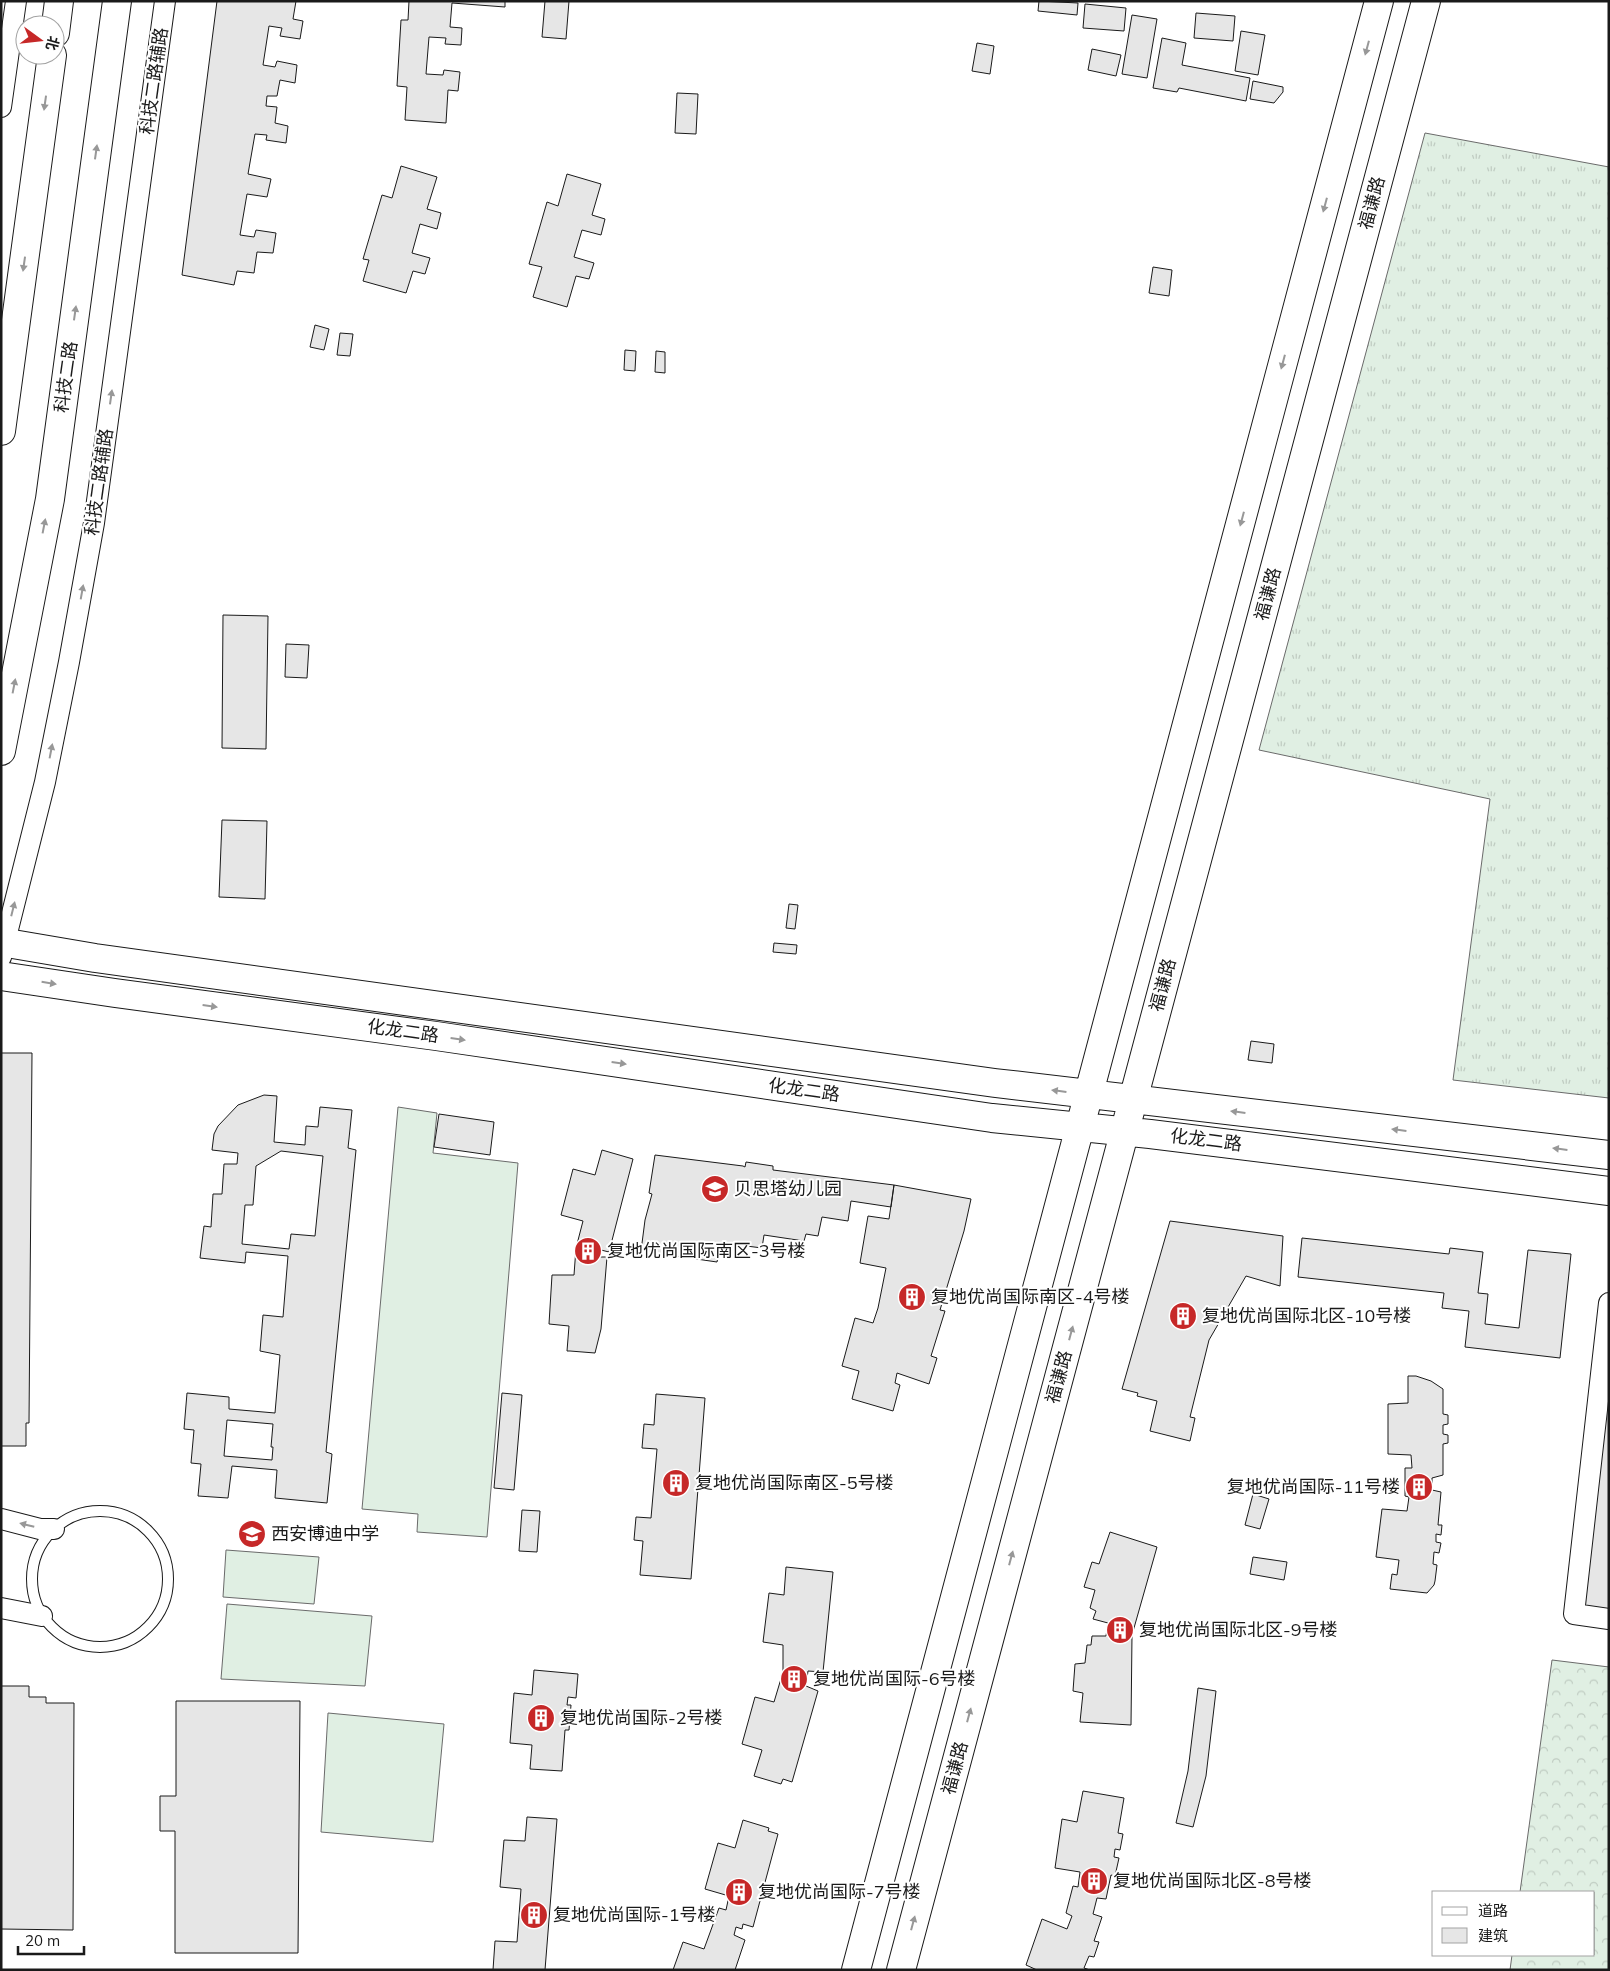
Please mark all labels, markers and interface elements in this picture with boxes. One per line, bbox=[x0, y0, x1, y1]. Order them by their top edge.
north arrow bbox=[15, 15, 65, 65]
street label: 科技二路辅路 bbox=[135, 26, 172, 136]
text: 北 bbox=[42, 34, 63, 52]
one-way arrow bbox=[1363, 41, 1371, 56]
one-way arrow bbox=[41, 96, 49, 112]
one-way arrow bbox=[92, 144, 100, 160]
street label: 福谦路 bbox=[1353, 174, 1390, 232]
one-way arrow bbox=[1321, 198, 1329, 213]
one-way arrow bbox=[20, 257, 28, 273]
one-way arrow bbox=[71, 305, 79, 321]
street label: 科技二路 bbox=[49, 340, 82, 414]
one-way arrow bbox=[1279, 355, 1287, 370]
one-way arrow bbox=[107, 388, 115, 404]
street label: 科技二路辅路 bbox=[80, 427, 117, 537]
one-way arrow bbox=[1237, 512, 1245, 527]
one-way arrow bbox=[41, 518, 49, 534]
street label: 福谦路 bbox=[1249, 565, 1286, 623]
one-way arrow bbox=[78, 583, 86, 599]
one-way arrow bbox=[10, 677, 18, 693]
one-way arrow bbox=[48, 743, 56, 759]
one-way arrow bbox=[9, 902, 17, 917]
street label: 福谦路 bbox=[1144, 956, 1181, 1014]
one-way arrow bbox=[42, 979, 58, 987]
one-way arrow bbox=[203, 1002, 219, 1010]
street label: 化龙二路 bbox=[366, 1014, 440, 1047]
one-way arrow bbox=[451, 1035, 467, 1043]
one-way arrow bbox=[611, 1059, 627, 1067]
street label: 化龙二路 bbox=[767, 1073, 841, 1106]
one-way arrow bbox=[1050, 1087, 1066, 1095]
one-way arrow bbox=[1229, 1108, 1245, 1116]
street label: 化龙二路 bbox=[1169, 1124, 1243, 1155]
one-way arrow bbox=[1391, 1126, 1407, 1134]
one-way arrow bbox=[1552, 1145, 1568, 1153]
school or university icon: 贝思塔幼儿园 bbox=[700, 1174, 730, 1204]
place label: 贝思塔幼儿园 bbox=[734, 1177, 842, 1200]
building icon: 复地优尚国际南区-3号楼 bbox=[573, 1236, 603, 1266]
place label: 复地优尚国际南区-3号楼 bbox=[607, 1239, 806, 1262]
building icon: 复地优尚国际南区-4号楼 bbox=[897, 1282, 927, 1312]
place label: 复地优尚国际南区-4号楼 bbox=[931, 1285, 1130, 1308]
building icon: 复地优尚国际北区-10号楼 bbox=[1168, 1301, 1198, 1331]
place label: 复地优尚国际北区-10号楼 bbox=[1202, 1304, 1411, 1327]
one-way arrow bbox=[1067, 1326, 1075, 1341]
street label: 福谦路 bbox=[1040, 1348, 1077, 1406]
building icon: 复地优尚国际南区-5号楼 bbox=[661, 1468, 691, 1498]
place label: 复地优尚国际南区-5号楼 bbox=[695, 1471, 894, 1494]
building icon: 复地优尚国际-11号楼 bbox=[1404, 1472, 1434, 1502]
place label: 复地优尚国际-11号楼 bbox=[1227, 1475, 1400, 1498]
school or university icon: 西安博迪中学 bbox=[237, 1519, 267, 1549]
one-way arrow bbox=[20, 1521, 35, 1529]
place label: 西安博迪中学 bbox=[271, 1522, 379, 1545]
one-way arrow bbox=[1007, 1550, 1015, 1565]
building icon: 复地优尚国际北区-9号楼 bbox=[1105, 1615, 1135, 1645]
place label: 复地优尚国际北区-9号楼 bbox=[1139, 1618, 1338, 1641]
building icon: 复地优尚国际-6号楼 bbox=[779, 1664, 809, 1694]
place label: 复地优尚国际-6号楼 bbox=[813, 1667, 976, 1690]
building icon: 复地优尚国际-2号楼 bbox=[526, 1703, 556, 1733]
place label: 复地优尚国际-2号楼 bbox=[560, 1706, 723, 1729]
one-way arrow bbox=[965, 1707, 973, 1722]
street label: 福谦路 bbox=[936, 1739, 973, 1797]
building icon: 复地优尚国际北区-8号楼 bbox=[1079, 1866, 1109, 1896]
place label: 复地优尚国际北区-8号楼 bbox=[1113, 1869, 1312, 1892]
building icon: 复地优尚国际-7号楼 bbox=[724, 1877, 754, 1907]
place label: 复地优尚国际-7号楼 bbox=[758, 1880, 921, 1903]
legend bbox=[1432, 1891, 1595, 1956]
building icon: 复地优尚国际-1号楼 bbox=[519, 1900, 549, 1930]
text: 道路 bbox=[1478, 1901, 1508, 1920]
place label: 复地优尚国际-1号楼 bbox=[553, 1903, 716, 1926]
one-way arrow bbox=[910, 1915, 918, 1930]
scale bar bbox=[18, 1924, 84, 1956]
text: 建筑 bbox=[1478, 1926, 1508, 1945]
text: 20 m bbox=[25, 1931, 60, 1950]

